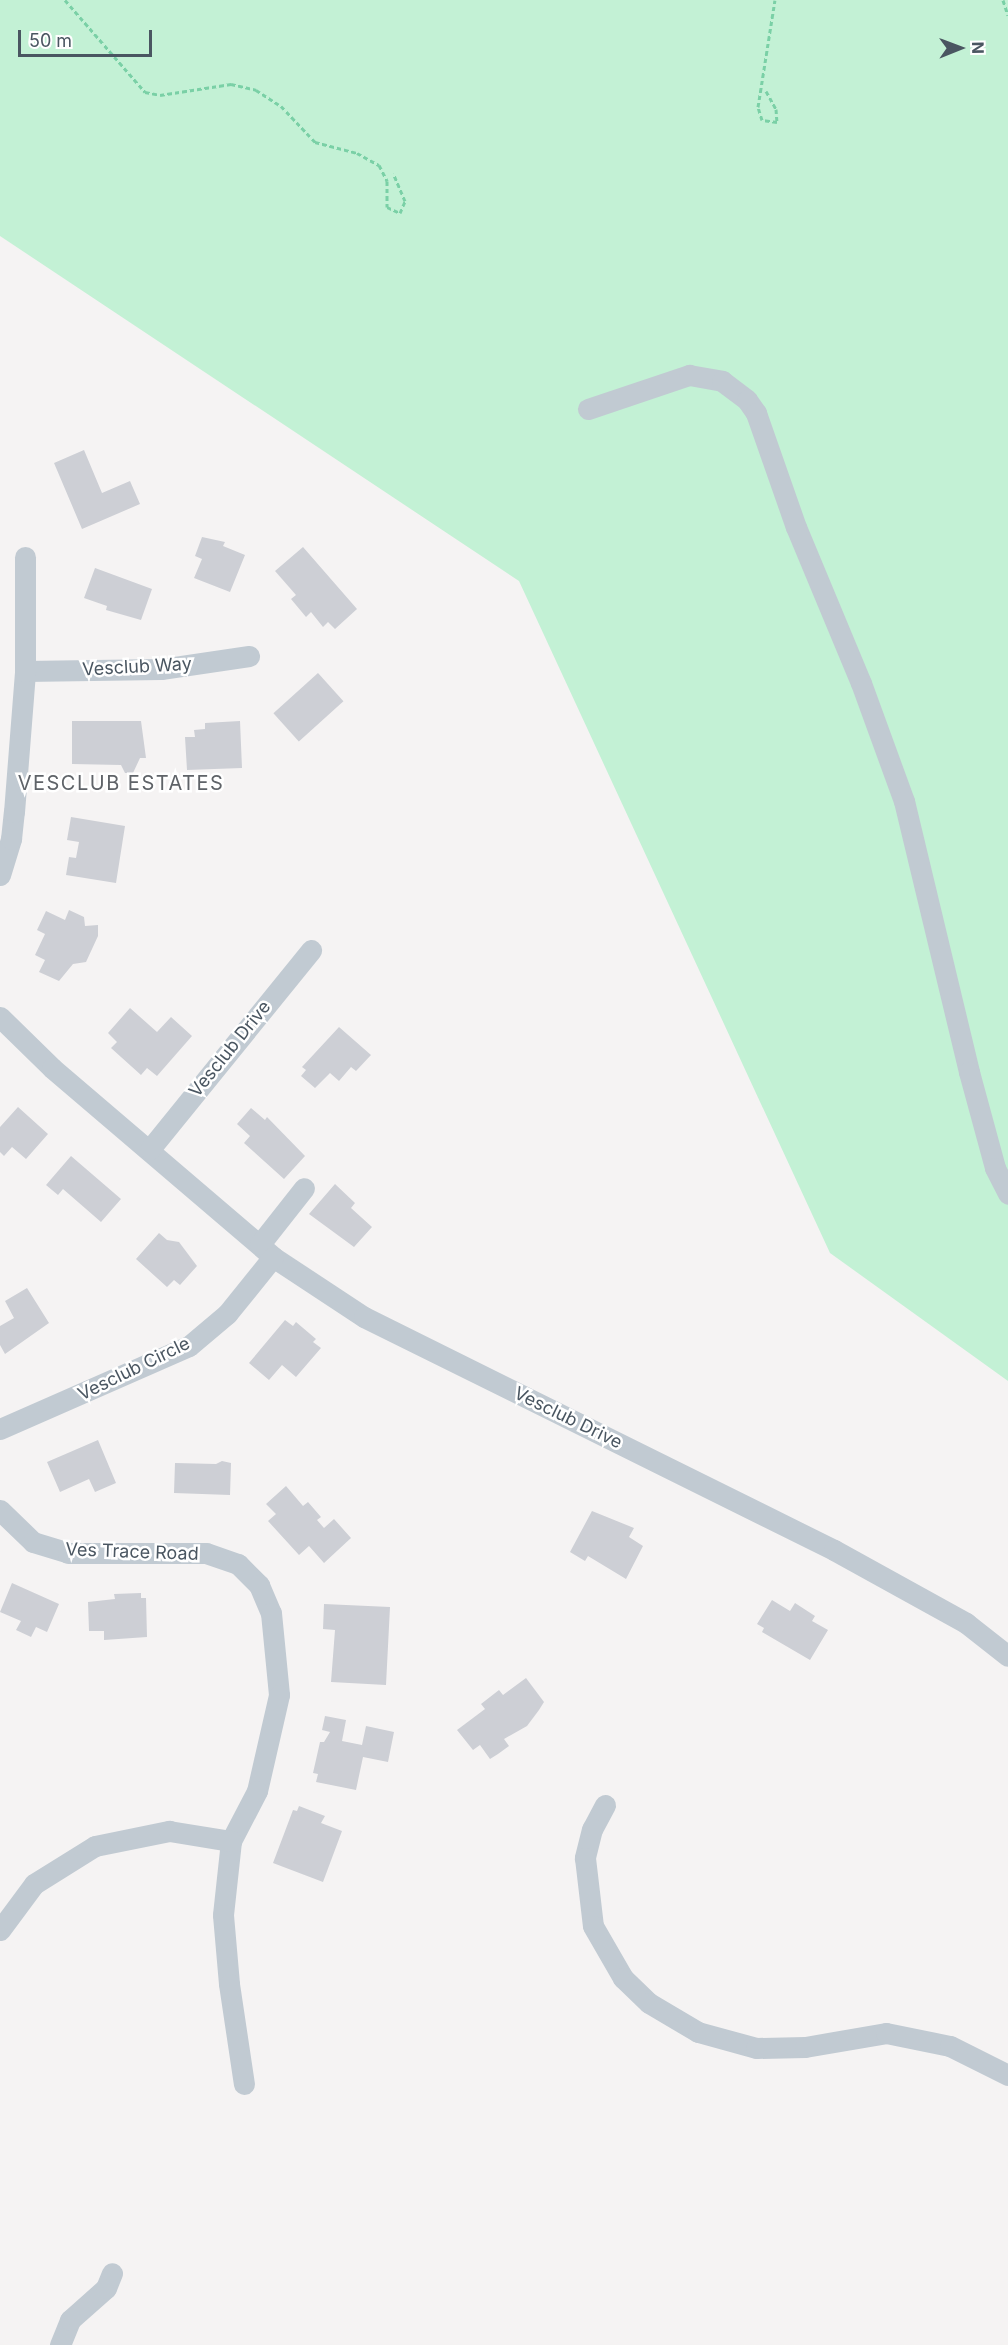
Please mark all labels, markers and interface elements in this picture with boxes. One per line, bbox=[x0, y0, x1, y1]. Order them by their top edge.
scale bar bbox=[21, 18, 154, 56]
north arrow bbox=[930, 18, 990, 78]
text: 50 m bbox=[29, 30, 72, 51]
text: N bbox=[968, 41, 988, 54]
street label: Vesclub Way bbox=[82, 653, 192, 681]
district label: VESCLUB ESTATES bbox=[18, 771, 224, 795]
street label: Vesclub Drive bbox=[185, 997, 275, 1101]
street label: Vesclub Circle bbox=[74, 1333, 194, 1405]
street label: Vesclub Drive bbox=[510, 1383, 626, 1453]
street label: Ves Trace Road bbox=[65, 1539, 199, 1565]

